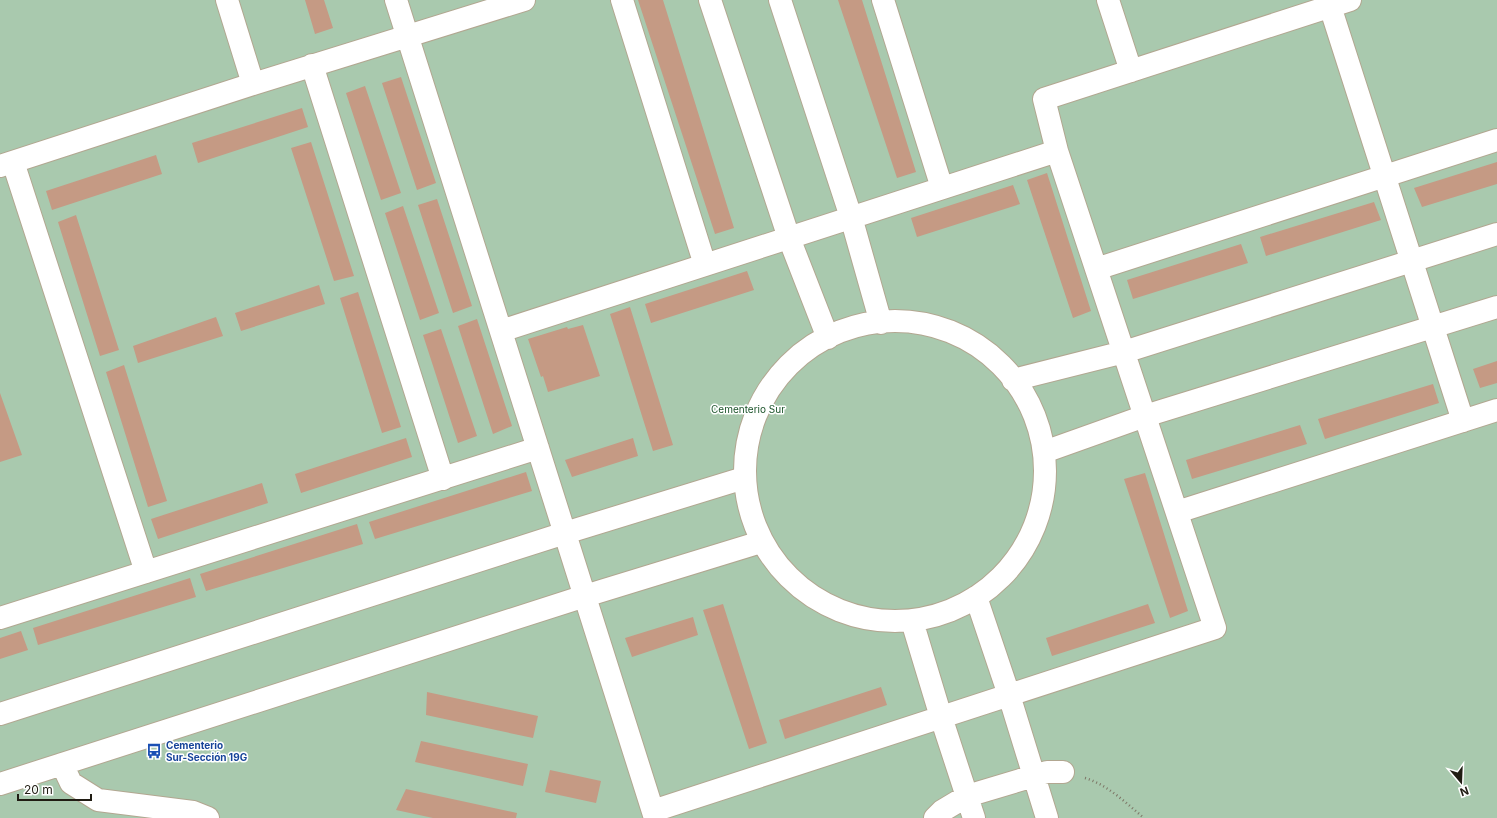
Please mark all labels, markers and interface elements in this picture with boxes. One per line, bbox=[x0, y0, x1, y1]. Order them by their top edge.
park label: Cementerio Sur bbox=[711, 403, 785, 415]
place label: Cementerio Sur-Sección 19G bbox=[166, 739, 248, 763]
bus stop icon: Cementerio Sur-Sección 19G bbox=[145, 742, 163, 760]
north arrow bbox=[1441, 762, 1481, 802]
scale bar bbox=[18, 776, 91, 802]
text: 20 m bbox=[24, 782, 53, 797]
text: N bbox=[1458, 783, 1471, 799]

